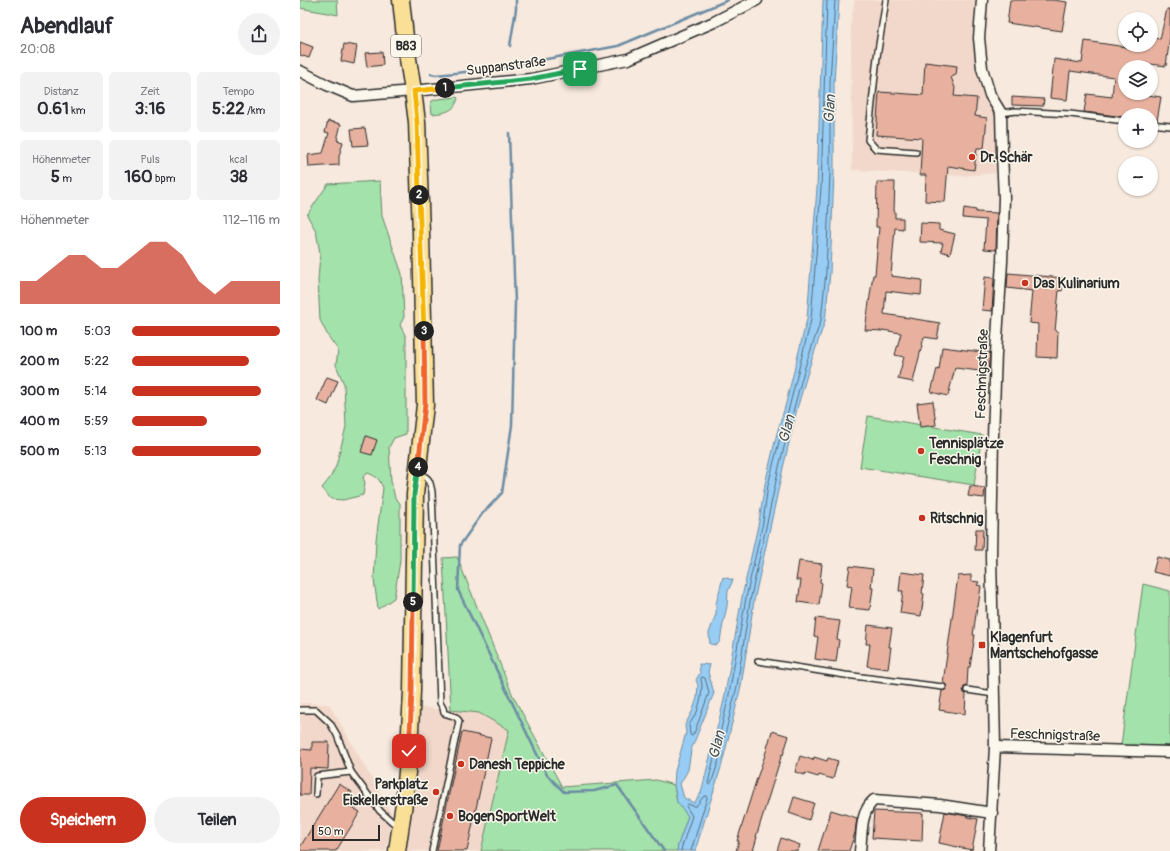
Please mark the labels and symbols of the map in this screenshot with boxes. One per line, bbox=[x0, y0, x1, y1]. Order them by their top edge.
road number: B83 bbox=[391, 35, 421, 57]
pin bbox=[563, 52, 597, 86]
street label: Suppanstraße bbox=[465, 53, 547, 79]
pin: 1 bbox=[435, 78, 455, 98]
water label: Glan bbox=[820, 93, 840, 124]
place label: Dr. Schär bbox=[980, 149, 1034, 166]
marker: Dr. Schär bbox=[967, 152, 977, 162]
pin: 2 bbox=[409, 185, 429, 205]
place label: Das Kulinarium bbox=[1033, 275, 1120, 292]
marker: Das Kulinarium bbox=[1020, 278, 1030, 288]
pin: 3 bbox=[414, 321, 434, 341]
street label: Feschnigstraße bbox=[972, 329, 992, 419]
water label: Glan bbox=[774, 411, 800, 445]
place label: Tennisplätze Feschnig bbox=[928, 435, 1005, 468]
marker: Tennisplätze Feschnig bbox=[916, 446, 926, 456]
pin: 4 bbox=[408, 457, 428, 477]
place label: Ritschnig bbox=[930, 510, 984, 527]
marker: Ritschnig bbox=[917, 513, 927, 523]
pin: 5 bbox=[403, 592, 423, 612]
place label: Klagenfurt Mantschehofgasse bbox=[990, 629, 1099, 662]
marker: Klagenfurt Mantschehofgasse bbox=[977, 640, 987, 650]
street label: Feschnigstraße bbox=[1010, 725, 1100, 745]
water label: Glan bbox=[704, 727, 730, 761]
pin bbox=[392, 734, 426, 768]
place label: Danesh Teppiche bbox=[469, 756, 566, 773]
marker: Danesh Teppiche bbox=[456, 759, 466, 769]
place label: Parkplatz Eiskellerstraße bbox=[343, 776, 429, 809]
marker: Parkplatz Eiskellerstraße bbox=[431, 787, 441, 797]
place label: BogenSportWelt bbox=[458, 808, 556, 825]
marker: BogenSportWelt bbox=[445, 811, 455, 821]
scale bar bbox=[312, 823, 380, 842]

